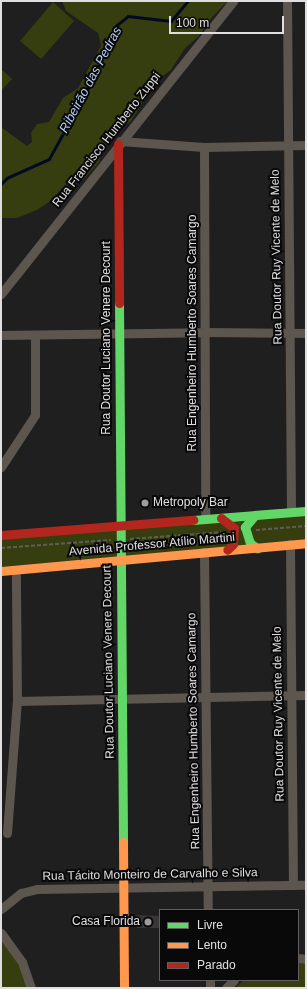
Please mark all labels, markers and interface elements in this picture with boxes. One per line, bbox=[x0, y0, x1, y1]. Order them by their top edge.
scale bar bbox=[171, 8, 286, 34]
text: 100 m bbox=[176, 16, 209, 30]
water label: Ribeirão das Pedras bbox=[56, 24, 126, 136]
street label: Rua Francisco Humberto Zuppi bbox=[50, 70, 164, 210]
street label: Rua Doutor Ruy Vicente de Melo bbox=[268, 169, 286, 345]
street label: Rua Engenheiro Humberto Soares Camargo bbox=[186, 215, 200, 451]
street label: Rua Doutor Luciano Venere Decourt bbox=[100, 241, 114, 435]
place label: Metropoly Bar bbox=[153, 496, 228, 510]
marker: Metropoly Bar bbox=[140, 498, 150, 508]
street label: Avenida Professor Atílio Martini bbox=[68, 531, 236, 559]
street label: Rua Doutor Luciano Venere Decourt bbox=[100, 565, 118, 759]
street label: Rua Engenheiro Humberto Soares Camargo bbox=[185, 612, 203, 850]
street label: Rua Doutor Ruy Vicente de Melo bbox=[270, 626, 288, 802]
street label: Rua Tácito Monteiro de Carvalho e Silva bbox=[42, 866, 258, 884]
legend bbox=[159, 909, 299, 981]
place label: Casa Florida bbox=[72, 915, 140, 929]
marker: Casa Florida bbox=[143, 917, 153, 927]
text: Livre bbox=[197, 918, 223, 932]
text: Lento bbox=[197, 938, 227, 952]
text: Parado bbox=[197, 958, 236, 972]

